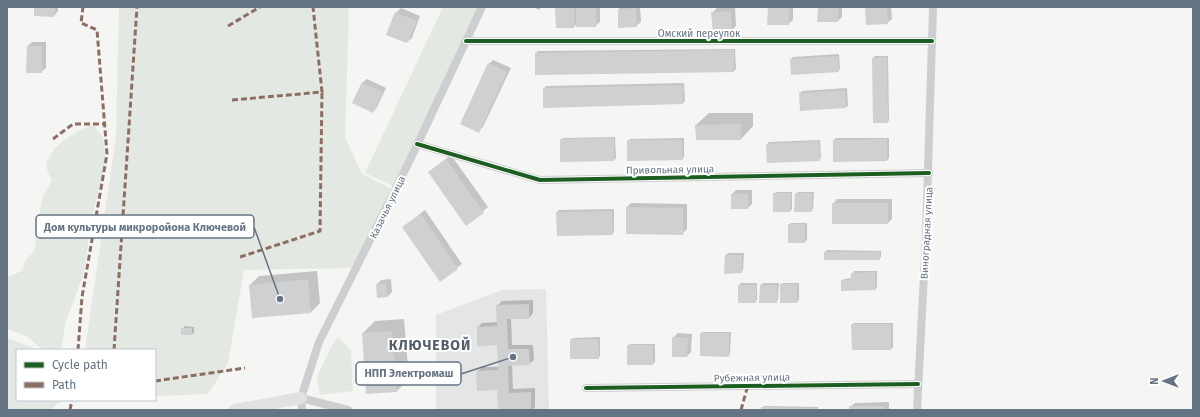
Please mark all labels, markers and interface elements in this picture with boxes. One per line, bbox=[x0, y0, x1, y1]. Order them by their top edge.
street label: Омский переулок bbox=[658, 28, 741, 40]
street label: Привольная улица bbox=[626, 163, 714, 177]
street label: Казачья улица bbox=[368, 174, 408, 241]
street label: Виноградная улица bbox=[919, 187, 935, 279]
callout: Дом культуры микроройона Ключевой bbox=[36, 215, 254, 238]
text: Дом культуры микроройона Ключевой bbox=[43, 221, 246, 234]
district label: КЛЮЧЕВОЙ bbox=[389, 336, 471, 354]
legend bbox=[16, 349, 156, 401]
text: Cycle path bbox=[52, 358, 108, 372]
north arrow bbox=[1144, 361, 1184, 401]
callout: НПП Электромаш bbox=[356, 362, 461, 385]
text: НПП Электромаш bbox=[365, 367, 453, 380]
street label: Рубежная улица bbox=[714, 371, 790, 385]
text: N bbox=[1148, 377, 1161, 385]
text: Path bbox=[52, 378, 76, 392]

